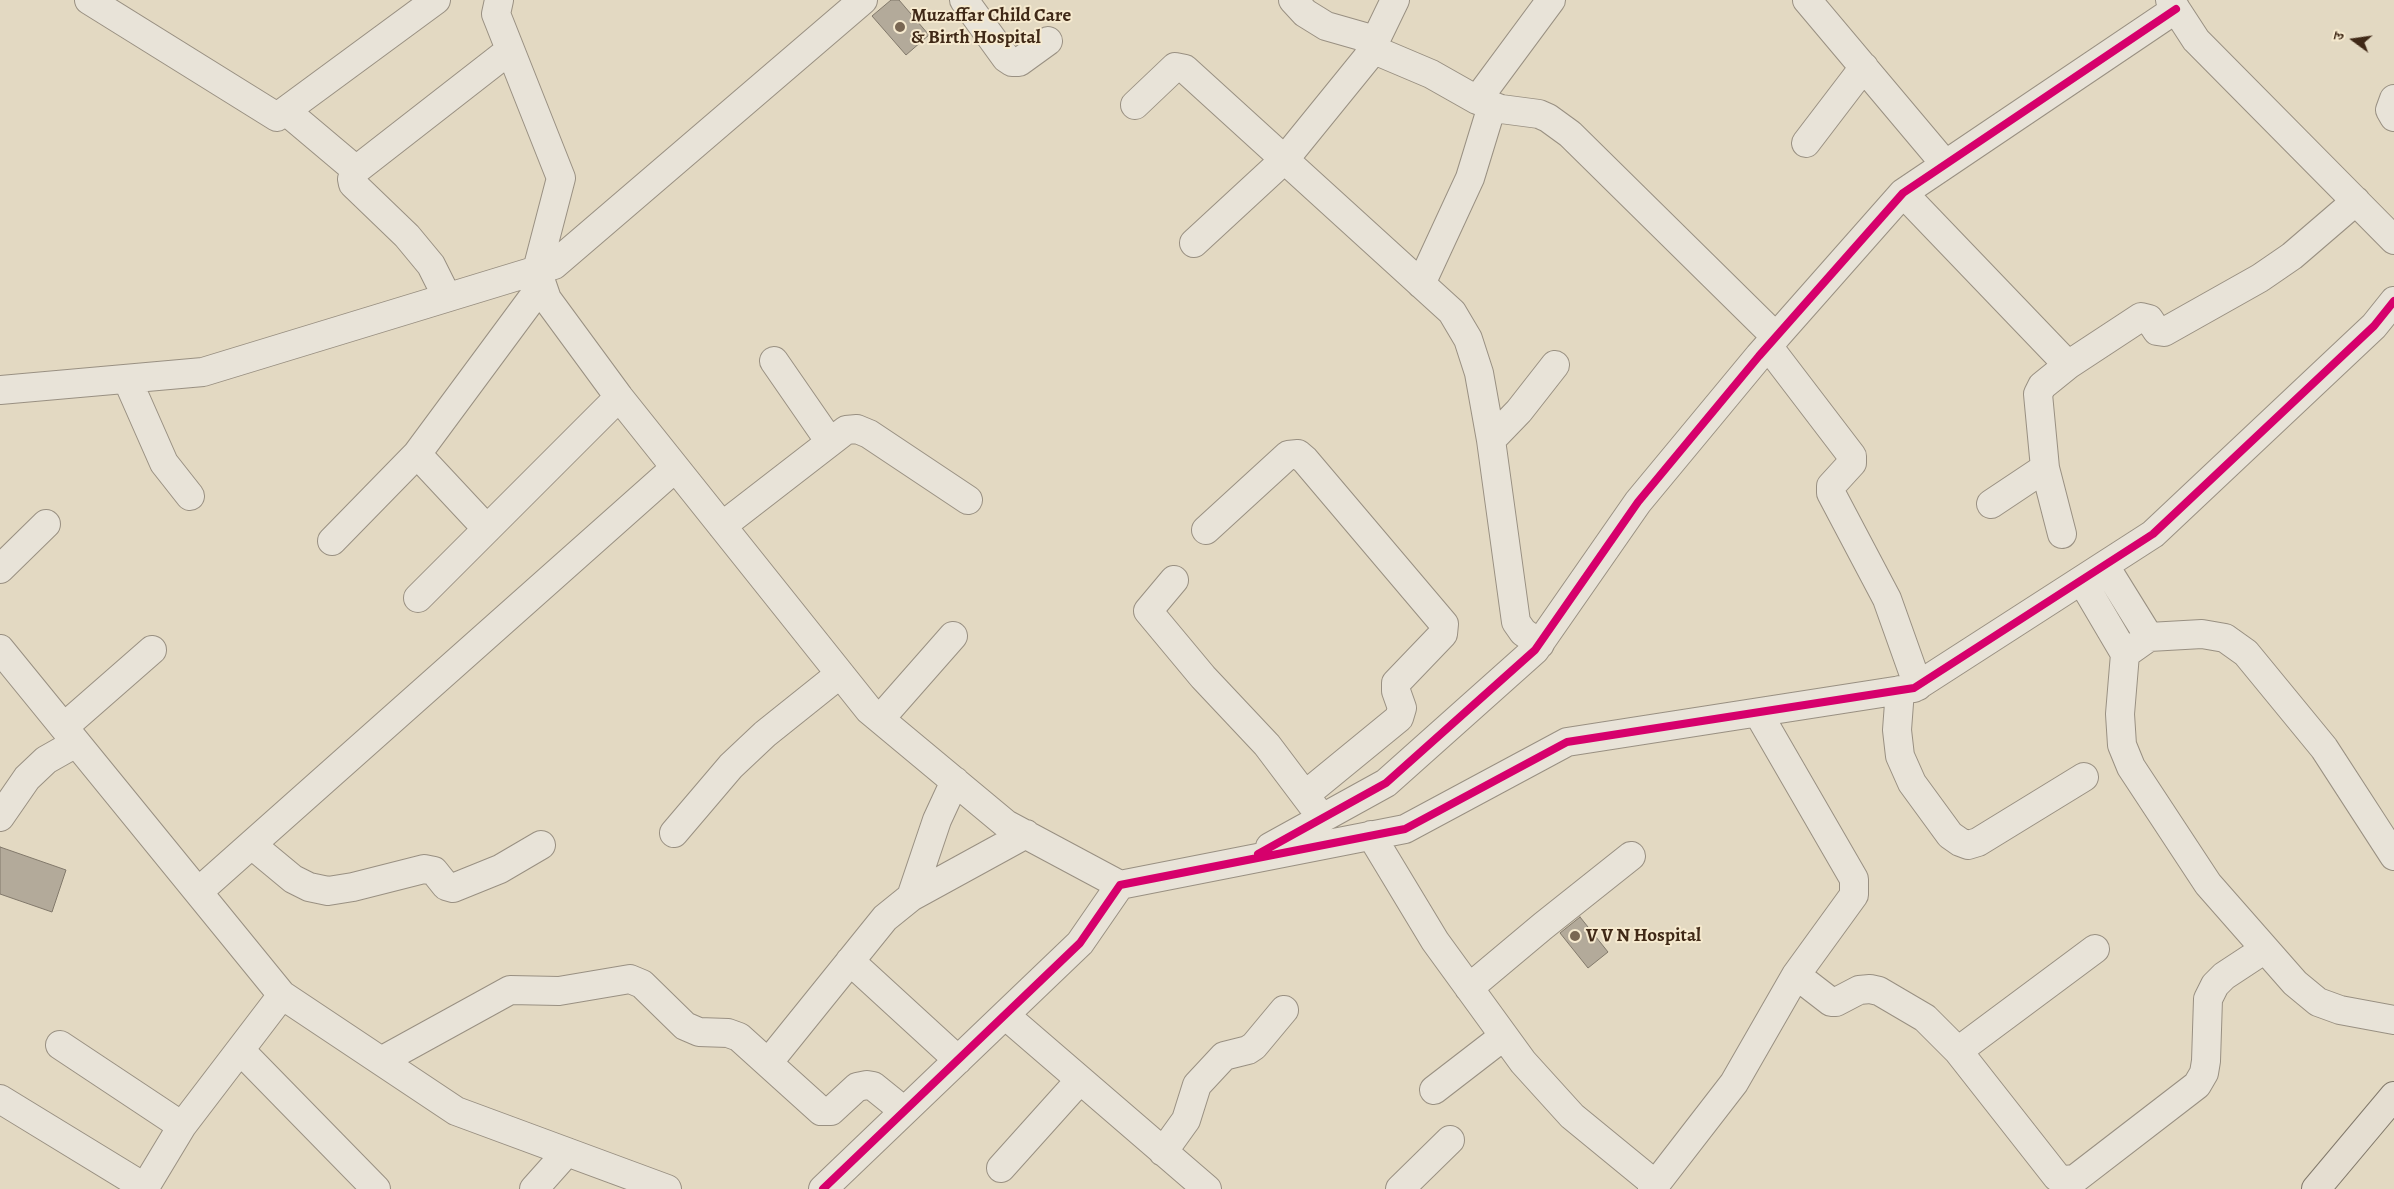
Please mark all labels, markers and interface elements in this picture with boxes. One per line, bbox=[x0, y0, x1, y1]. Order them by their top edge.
place label: Muzaffar Child Care & Birth Hospital bbox=[911, 5, 1071, 49]
north arrow bbox=[2329, 15, 2379, 65]
marker: Muzaffar Child Care & Birth Hospital bbox=[893, 20, 907, 34]
text: उ bbox=[2329, 30, 2349, 42]
place label: V V N Hospital bbox=[1586, 925, 1701, 947]
marker: V V N Hospital bbox=[1568, 929, 1582, 943]

